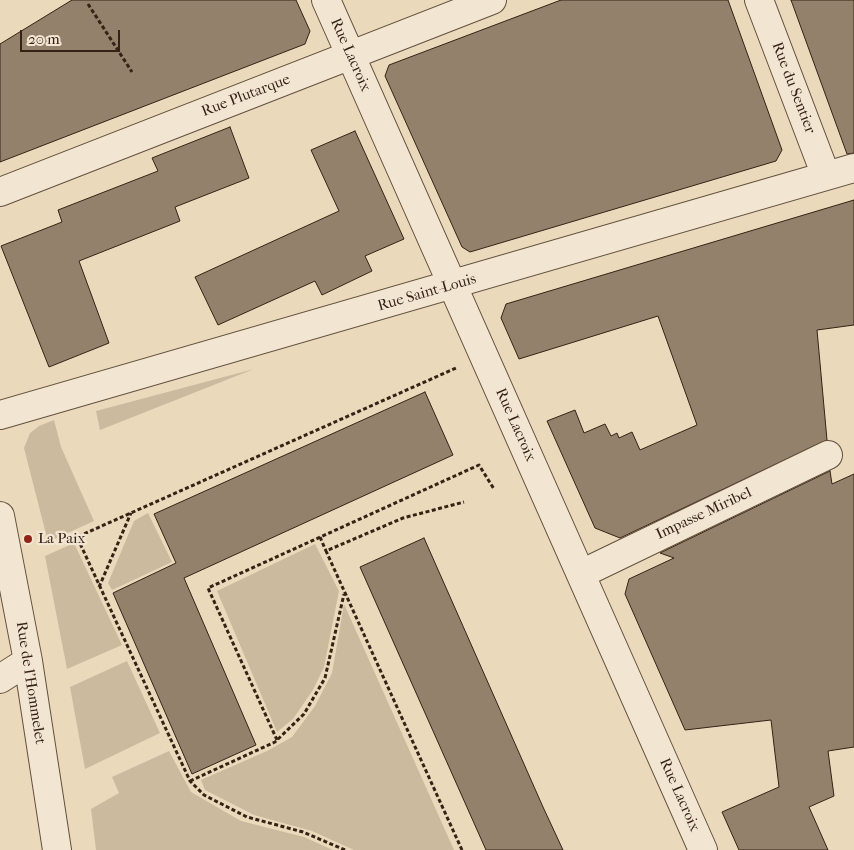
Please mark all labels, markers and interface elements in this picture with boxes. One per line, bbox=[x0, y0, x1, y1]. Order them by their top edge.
street label: Rue Lacroix bbox=[326, 16, 374, 94]
scale bar bbox=[22, 20, 122, 52]
text: 20 m bbox=[28, 30, 60, 48]
street label: Rue du Sentier bbox=[767, 40, 819, 136]
street label: Rue Plutarque bbox=[199, 71, 293, 121]
street label: Rue Saint-Louis bbox=[376, 270, 478, 316]
street label: Rue Lacroix bbox=[491, 386, 539, 464]
street label: Impasse Miribel bbox=[653, 484, 755, 544]
place label: La Paix bbox=[38, 530, 85, 548]
marker: La Paix bbox=[22, 533, 34, 545]
street label: Rue de l'Hommelet bbox=[11, 620, 49, 746]
street label: Rue Lacroix bbox=[655, 756, 703, 834]

